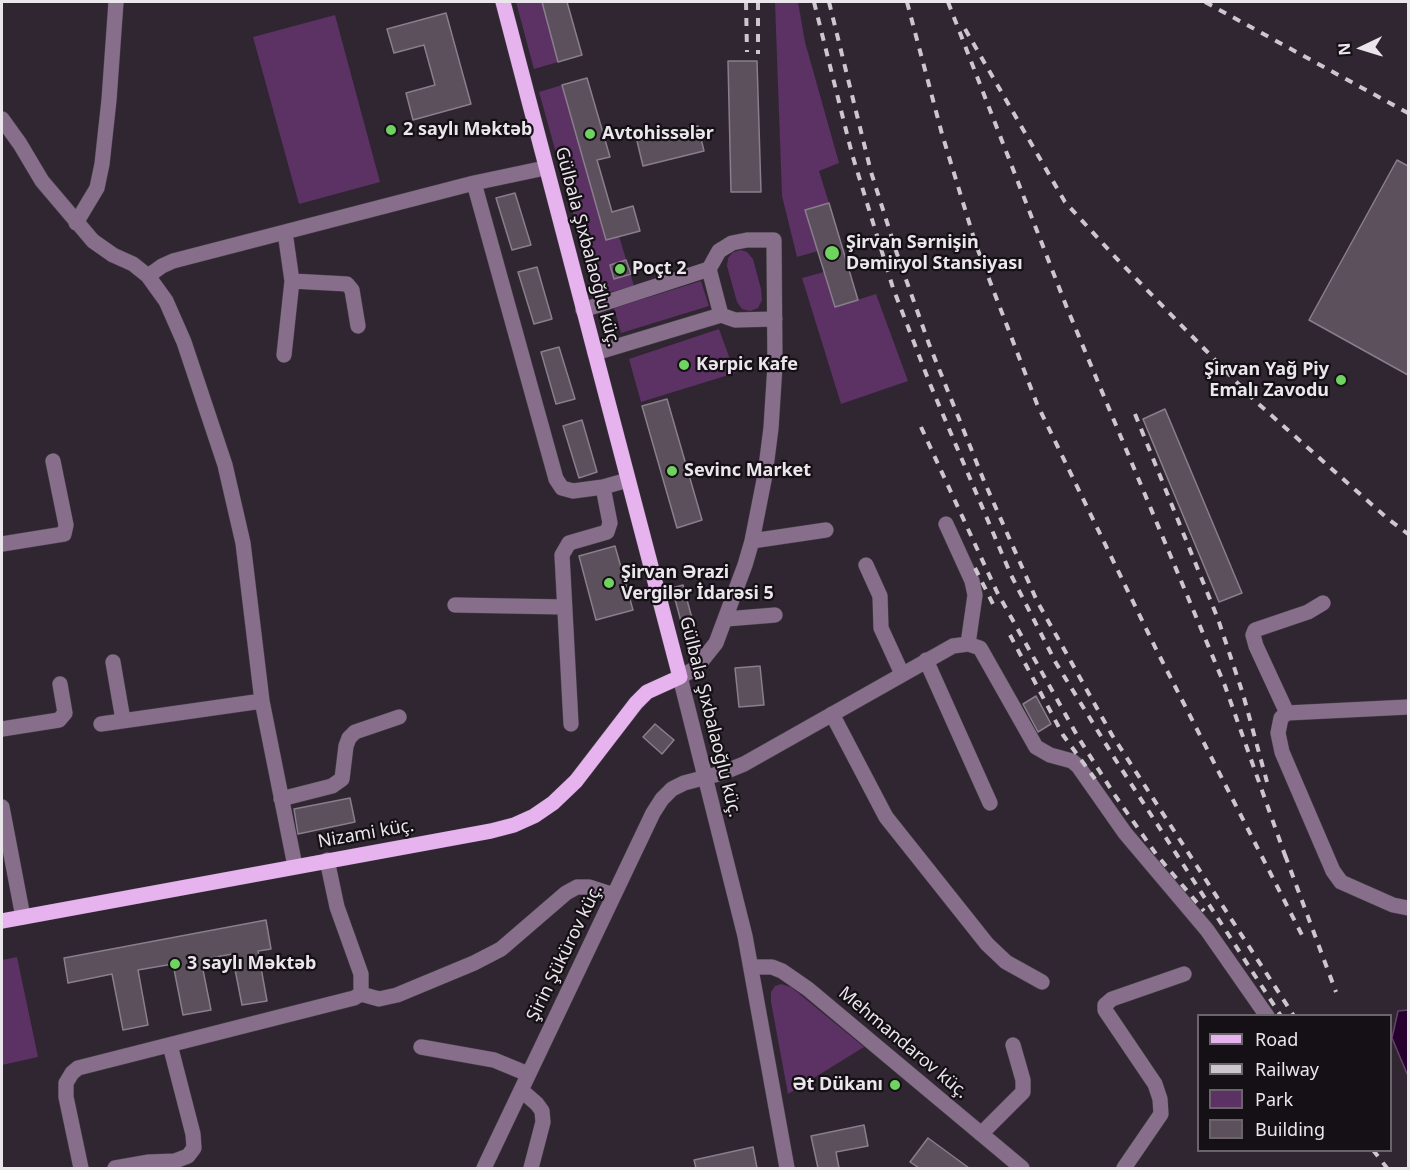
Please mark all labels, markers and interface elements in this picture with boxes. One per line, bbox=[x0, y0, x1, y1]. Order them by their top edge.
north arrow bbox=[1332, 18, 1392, 78]
text: N bbox=[1333, 42, 1355, 57]
place label: 2 saylı Məktəb bbox=[403, 119, 532, 141]
marker: 2 saylı Məktəb bbox=[384, 123, 398, 137]
place label: Avtohissələr bbox=[602, 123, 714, 145]
marker: Avtohissələr bbox=[583, 127, 597, 141]
street label: Gülbala Şıxbalaoğlu küç. bbox=[550, 145, 624, 349]
place label: Şirvan Sərnişin Dəmiryol Stansiyası bbox=[846, 232, 1023, 274]
marker: Şirvan Sərnişin Dəmiryol Stansiyası bbox=[823, 244, 841, 262]
place label: Poçt 2 bbox=[632, 258, 687, 280]
marker: Poçt 2 bbox=[613, 262, 627, 276]
place label: Kərpic Kafe bbox=[696, 354, 798, 376]
marker: Kərpic Kafe bbox=[677, 358, 691, 372]
place label: Şirvan Yağ Piy Emalı Zavodu bbox=[1204, 359, 1329, 401]
marker: Şirvan Yağ Piy Emalı Zavodu bbox=[1334, 373, 1348, 387]
place label: Sevinc Market bbox=[684, 460, 811, 482]
marker: Sevinc Market bbox=[665, 464, 679, 478]
place label: Şirvan Ərazi Vergilər İdarəsi 5 bbox=[621, 562, 774, 604]
marker: Şirvan Ərazi Vergilər İdarəsi 5 bbox=[602, 576, 616, 590]
street label: Gülbala Şıxbalaoğlu küç. bbox=[675, 614, 745, 820]
street label: Nizami küç. bbox=[316, 815, 416, 853]
street label: Şirin Şükürov küç. bbox=[522, 881, 608, 1025]
place label: 3 saylı Məktəb bbox=[187, 953, 316, 975]
marker: 3 saylı Məktəb bbox=[168, 957, 182, 971]
street label: Mehmandarov küç. bbox=[834, 983, 972, 1103]
legend bbox=[1197, 1014, 1392, 1152]
text: Road bbox=[1255, 1027, 1298, 1051]
text: Railway bbox=[1255, 1057, 1319, 1081]
place label: Ət Dükanı bbox=[792, 1074, 883, 1096]
marker: Ət Dükanı bbox=[888, 1078, 902, 1092]
text: Park bbox=[1255, 1087, 1293, 1111]
text: Building bbox=[1255, 1117, 1325, 1141]

